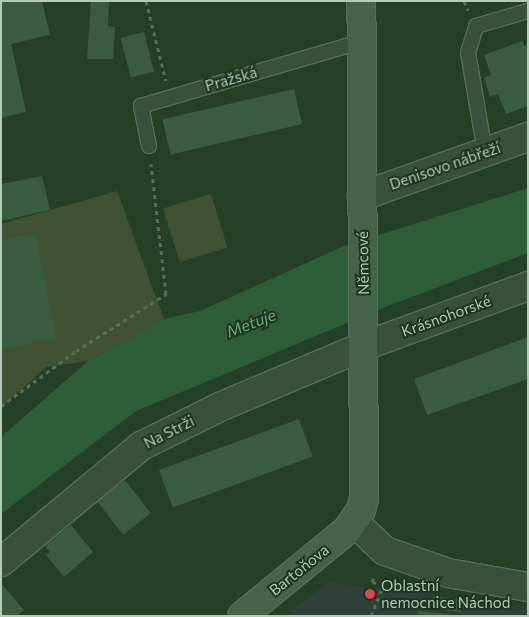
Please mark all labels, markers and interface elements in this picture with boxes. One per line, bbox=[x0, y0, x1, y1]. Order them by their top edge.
street label: Pražská bbox=[203, 63, 259, 95]
street label: Denisovo nábřeží bbox=[387, 139, 503, 193]
street label: Němcové bbox=[353, 231, 373, 295]
street label: Krásnohorské bbox=[399, 291, 493, 341]
water label: Metuje bbox=[223, 305, 279, 341]
street label: Na Strži bbox=[141, 412, 197, 452]
street label: Bartoňova bbox=[266, 541, 332, 599]
place label: Oblastní nemocnice Náchod bbox=[381, 576, 510, 611]
marker: Oblastní nemocnice Náchod bbox=[363, 587, 377, 601]

